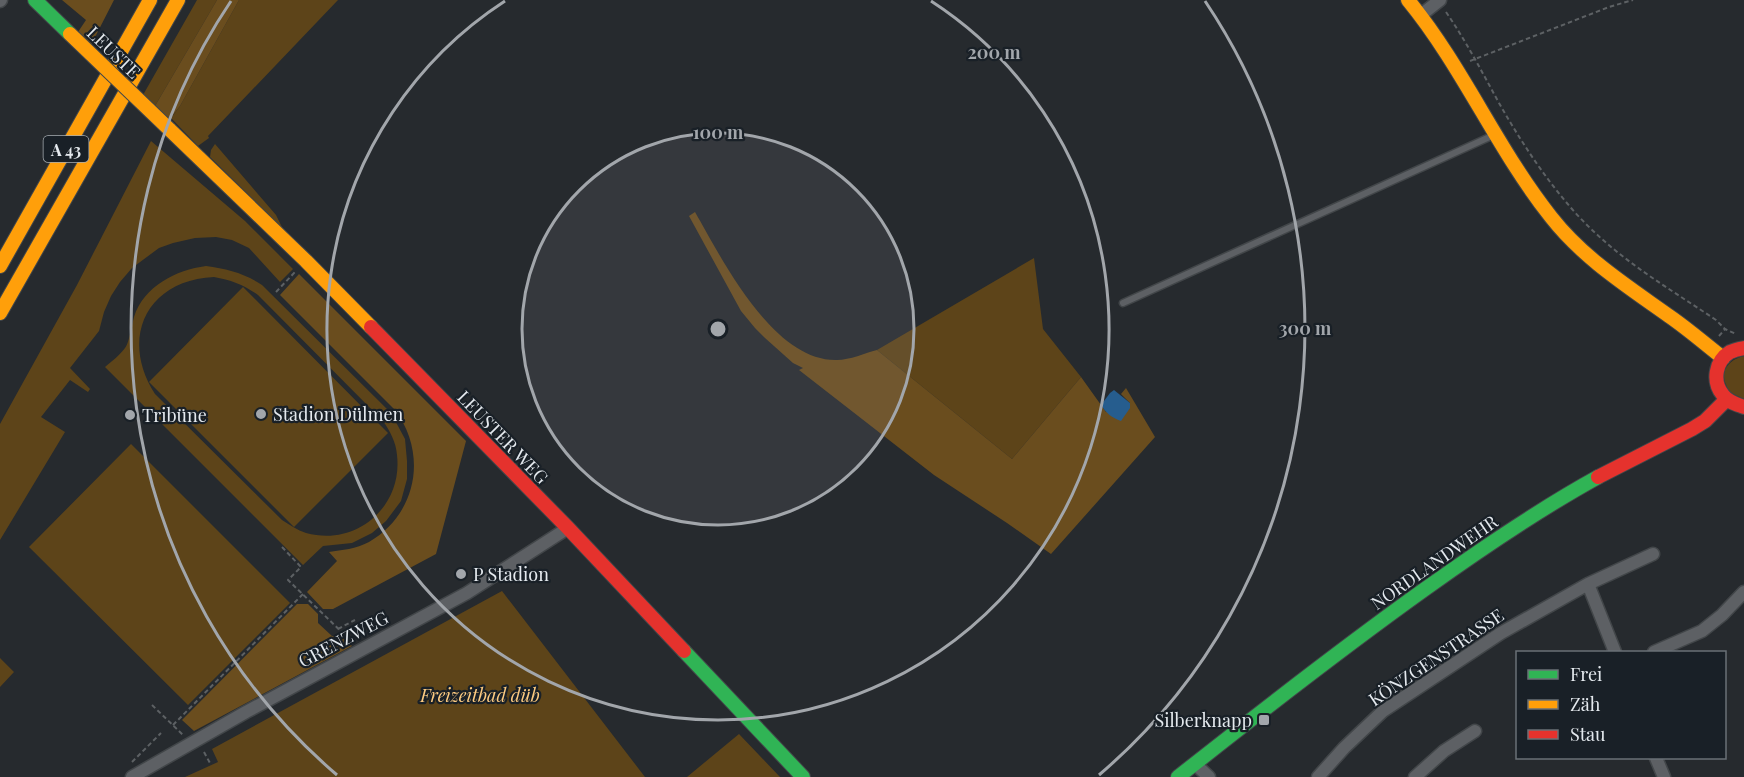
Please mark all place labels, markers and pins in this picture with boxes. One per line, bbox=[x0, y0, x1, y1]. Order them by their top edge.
centre of rings bbox=[708, 319, 728, 339]
place label: Stadion Dülmen bbox=[273, 402, 404, 426]
place label: Tribüne bbox=[142, 403, 207, 427]
marker: Stadion Dülmen bbox=[254, 407, 268, 421]
marker: Tribüne bbox=[123, 408, 137, 422]
place label: P Stadion bbox=[473, 562, 549, 586]
marker: P Stadion bbox=[454, 567, 468, 581]
place label: Silberknapp bbox=[1154, 708, 1252, 732]
marker: Silberknapp bbox=[1257, 713, 1271, 727]

